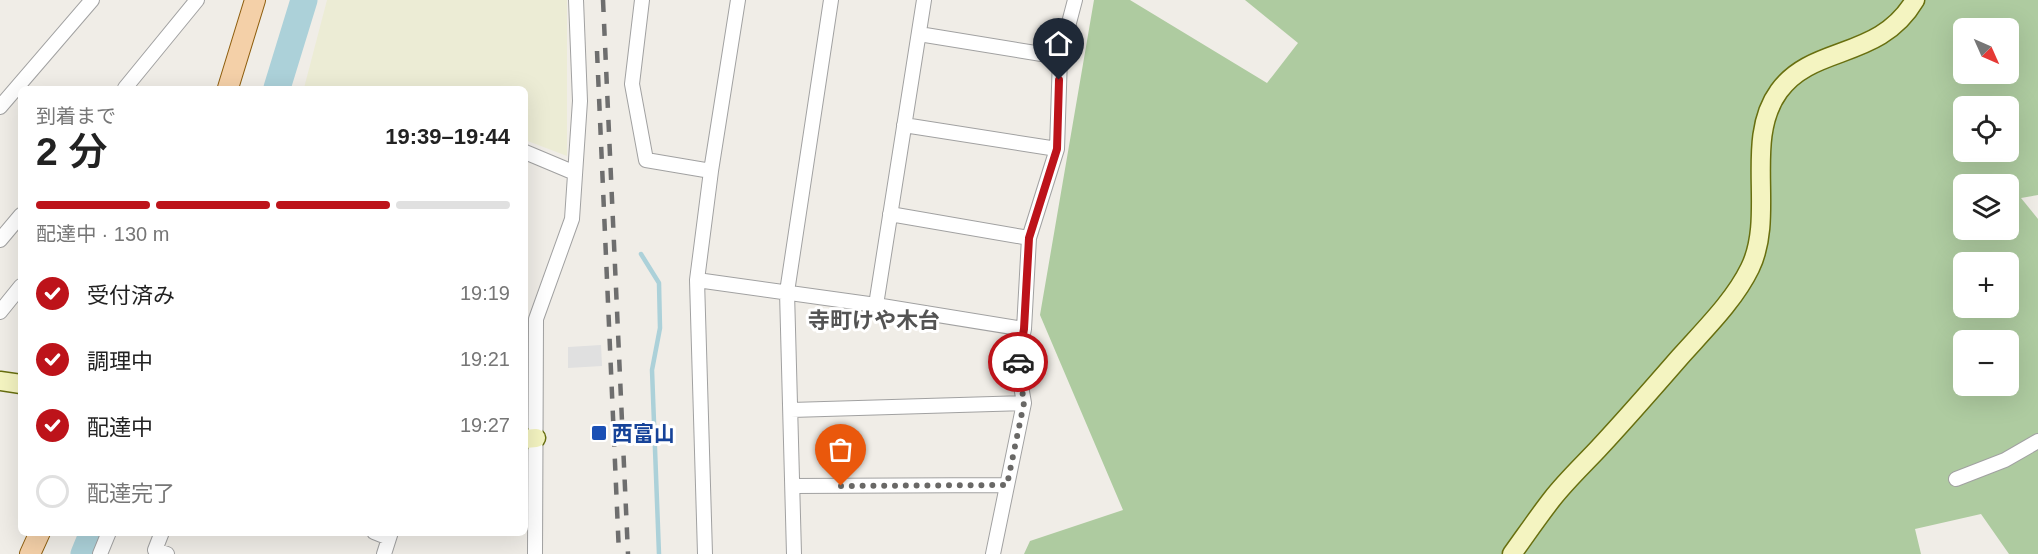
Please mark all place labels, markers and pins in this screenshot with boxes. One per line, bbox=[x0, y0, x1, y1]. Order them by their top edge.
pin bbox=[1033, 18, 1084, 80]
place label: 西富山 bbox=[612, 422, 675, 445]
marker: 西富山 bbox=[590, 424, 608, 442]
pin bbox=[815, 424, 866, 486]

